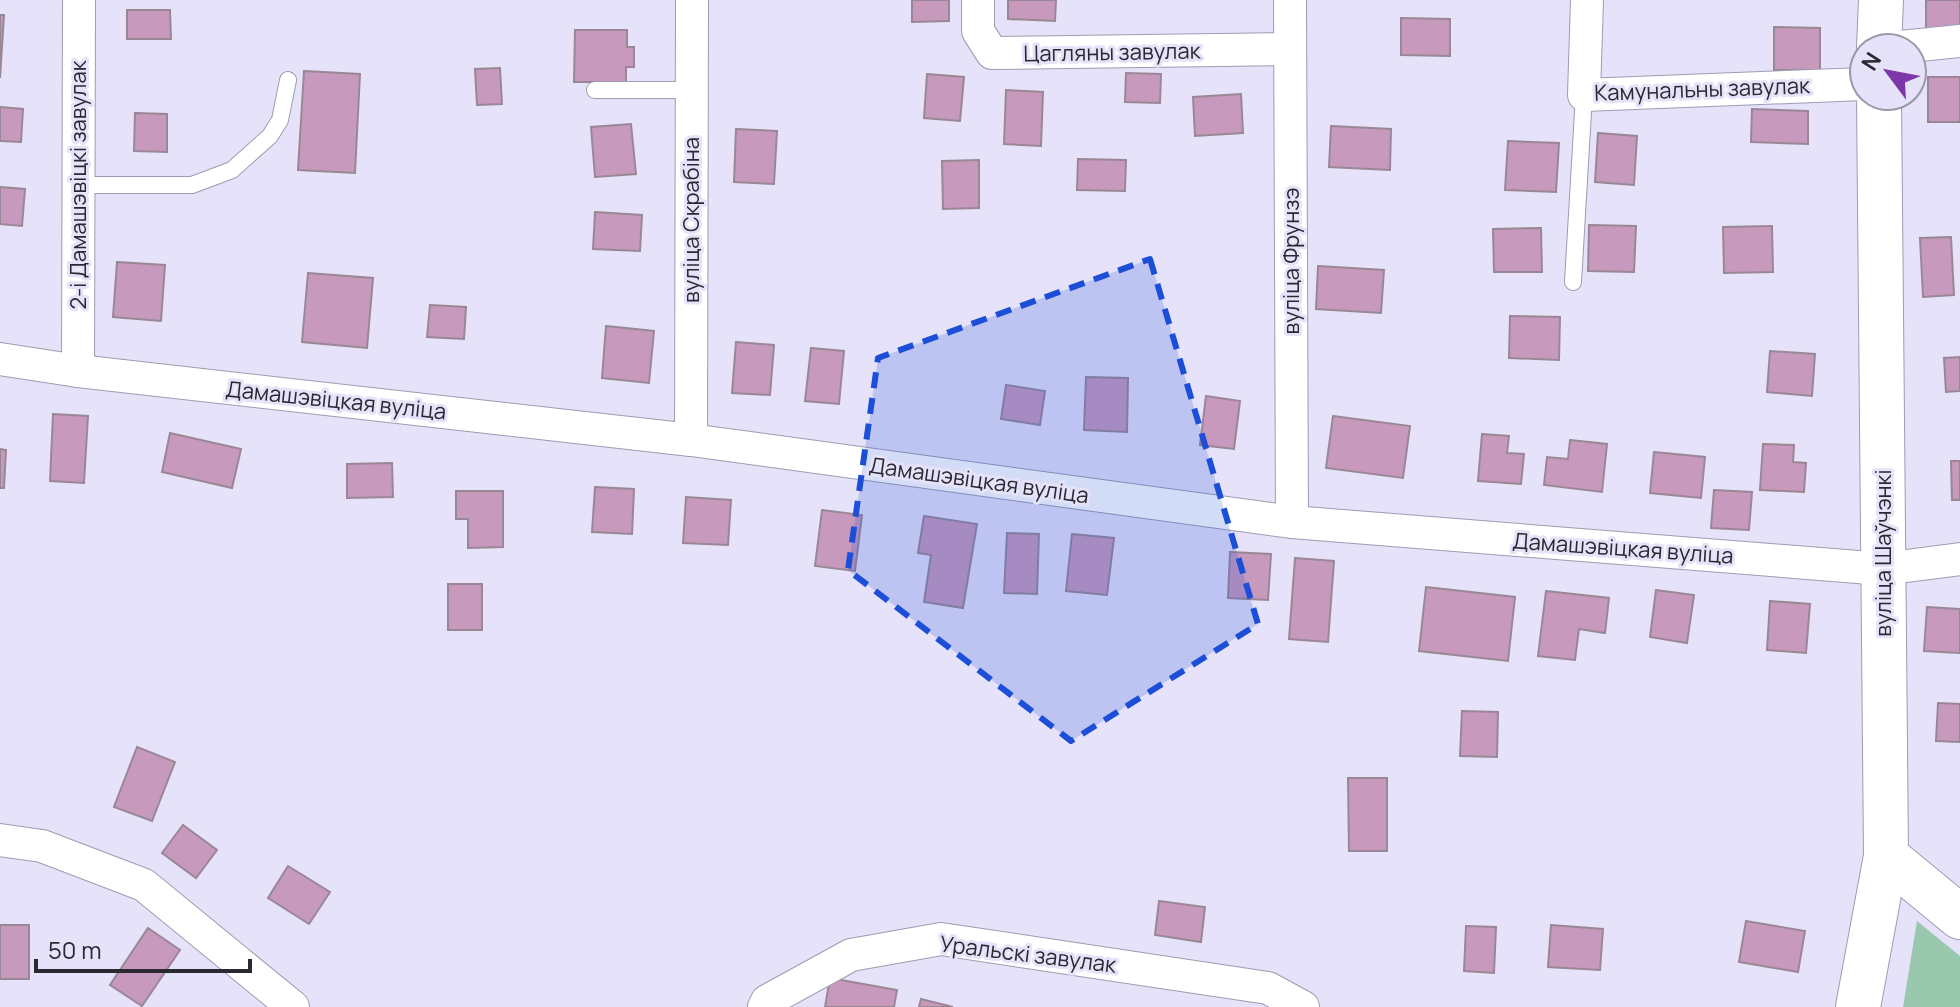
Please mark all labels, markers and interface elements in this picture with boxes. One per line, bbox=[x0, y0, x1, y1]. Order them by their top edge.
north arrow bbox=[1848, 32, 1928, 112]
street label: Цагляны завулак bbox=[1023, 35, 1202, 69]
text: N bbox=[1854, 47, 1888, 76]
street label: 2-і Дамашэвіцкі завулак bbox=[63, 59, 93, 310]
street label: Камунальны завулак bbox=[1594, 70, 1811, 108]
street label: вуліца Скрабіна bbox=[676, 137, 706, 303]
street label: вуліца Фрунзэ bbox=[1276, 187, 1306, 335]
street label: Дамашэвіцкая вуліца bbox=[224, 374, 448, 426]
street label: Дамашэвіцкая вуліца bbox=[867, 450, 1091, 510]
street label: вуліца Шаўчэнкі bbox=[1868, 469, 1898, 637]
street label: Дамашэвіцкая вуліца bbox=[1511, 525, 1735, 571]
scale bar bbox=[36, 923, 250, 973]
street label: Уральскі завулак bbox=[938, 928, 1119, 980]
text: 50 m bbox=[48, 933, 102, 966]

